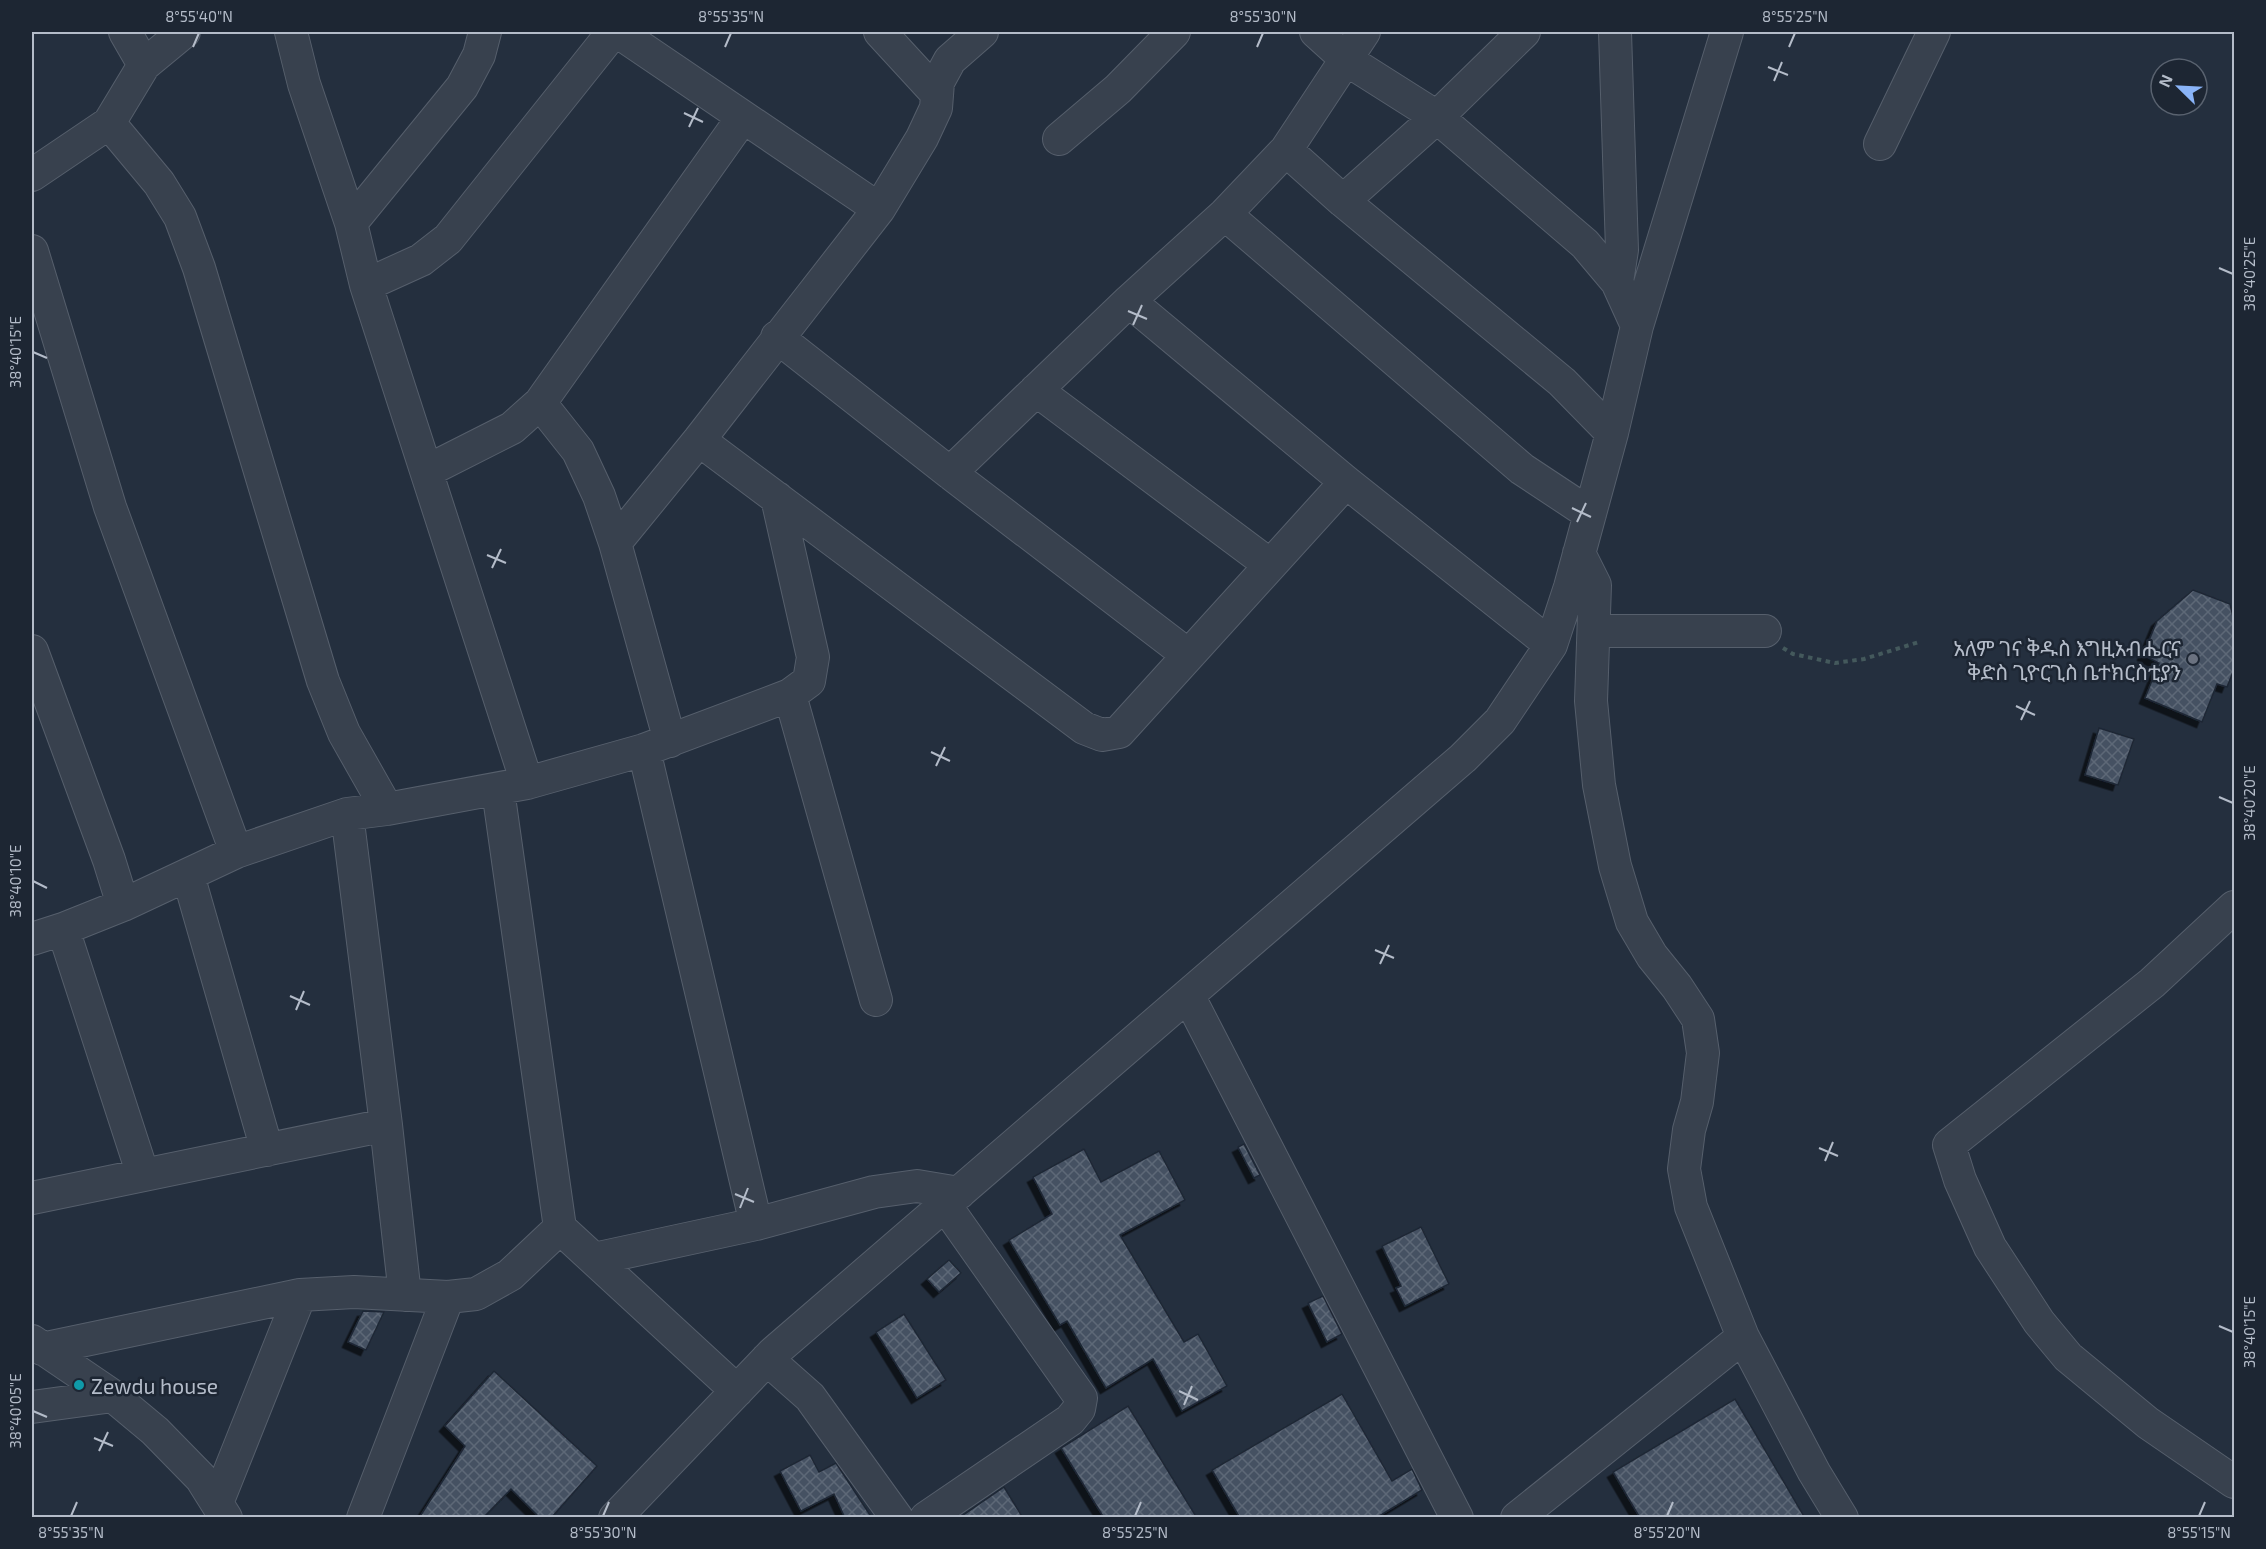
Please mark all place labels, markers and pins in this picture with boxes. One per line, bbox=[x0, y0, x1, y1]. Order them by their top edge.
place label: አለም ገና ቅዱስ እግዚአብሔርና ቅድስ ጊዮርጊስ ቤተክርስቲያን bbox=[1953, 635, 2181, 684]
marker: አለም ገና ቅዱስ እግዚአብሔርና ቅድስ ጊዮርጊስ ቤተክርስቲያን bbox=[2186, 652, 2200, 666]
place label: Zewdu house bbox=[91, 1373, 218, 1398]
marker: Zewdu house bbox=[72, 1378, 86, 1392]

